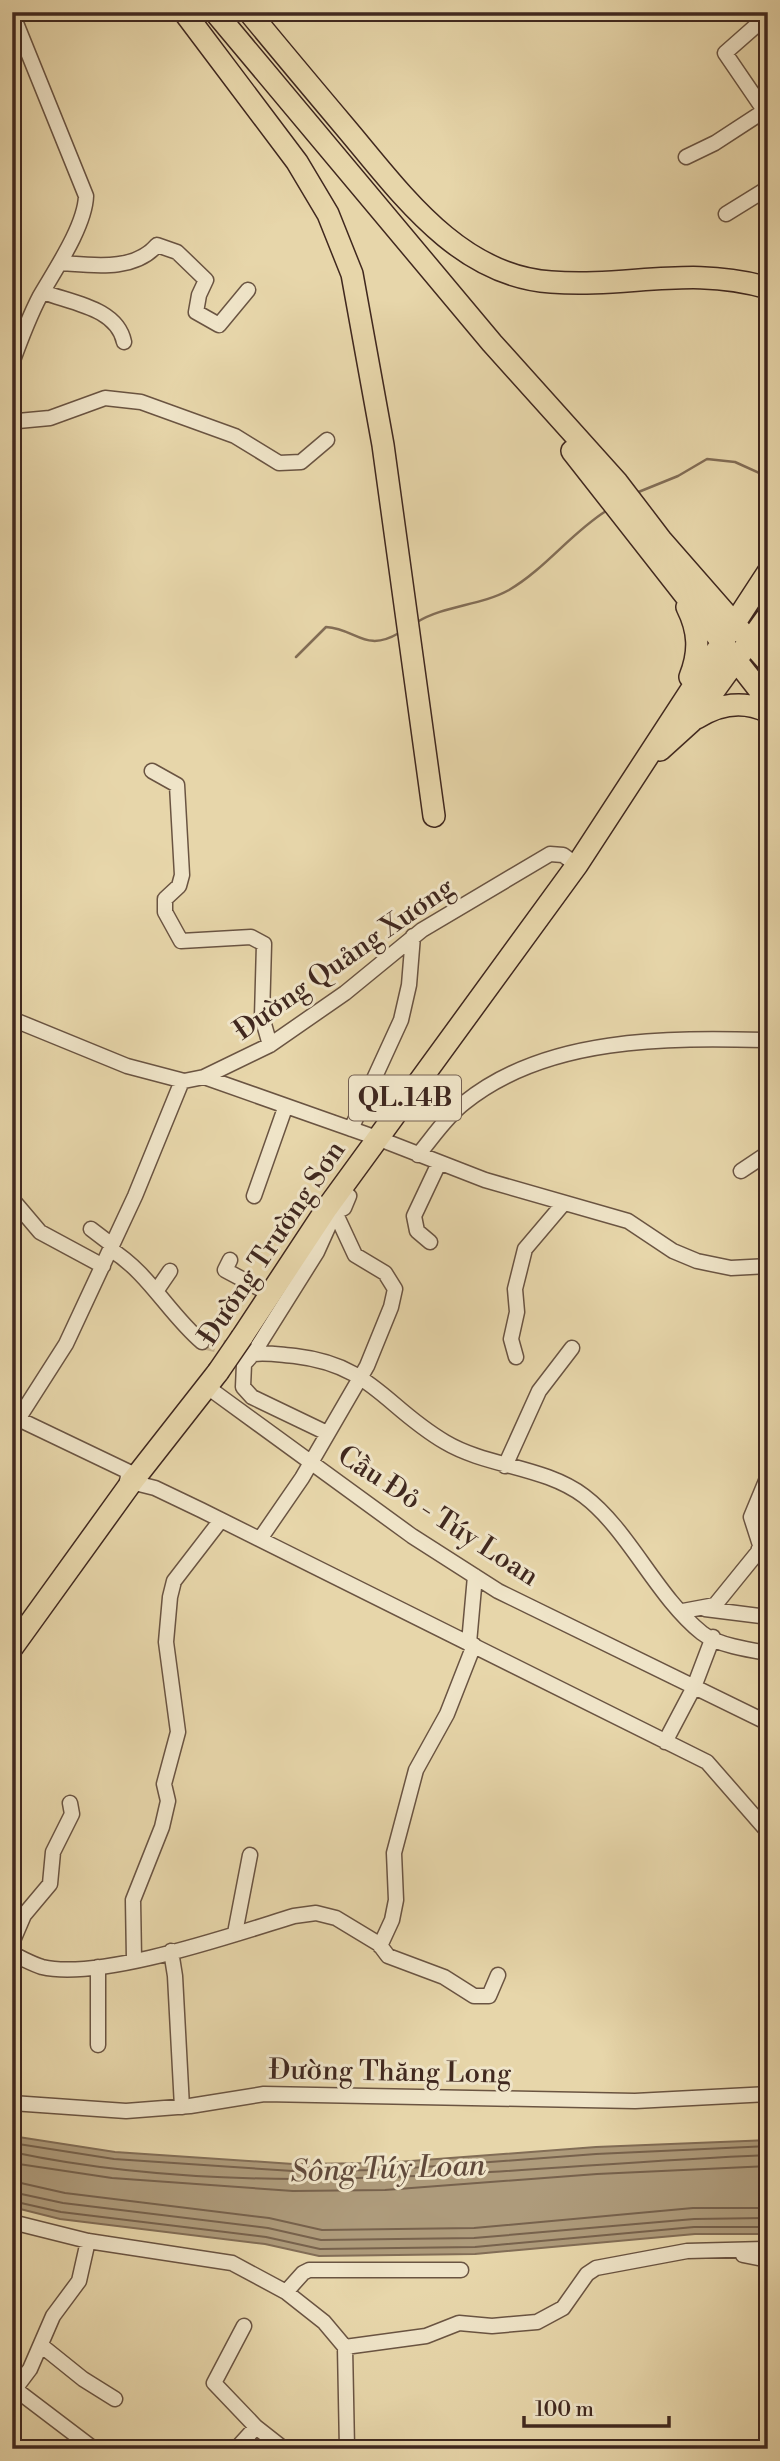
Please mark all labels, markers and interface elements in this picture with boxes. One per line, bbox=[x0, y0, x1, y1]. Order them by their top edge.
street label: Đường Quảng Xương bbox=[227, 869, 461, 1048]
road number: QL.14B bbox=[349, 1076, 461, 1120]
street label: Đường Trường Sơn bbox=[191, 1134, 353, 1352]
street label: Cầu Đỏ - Túy Loan bbox=[331, 1438, 546, 1594]
street label: Đường Thăng Long bbox=[268, 2052, 512, 2092]
water label: Sông Túy Loan bbox=[290, 2147, 486, 2191]
scale bar bbox=[524, 2384, 670, 2428]
text: 100 m bbox=[535, 2397, 594, 2423]

